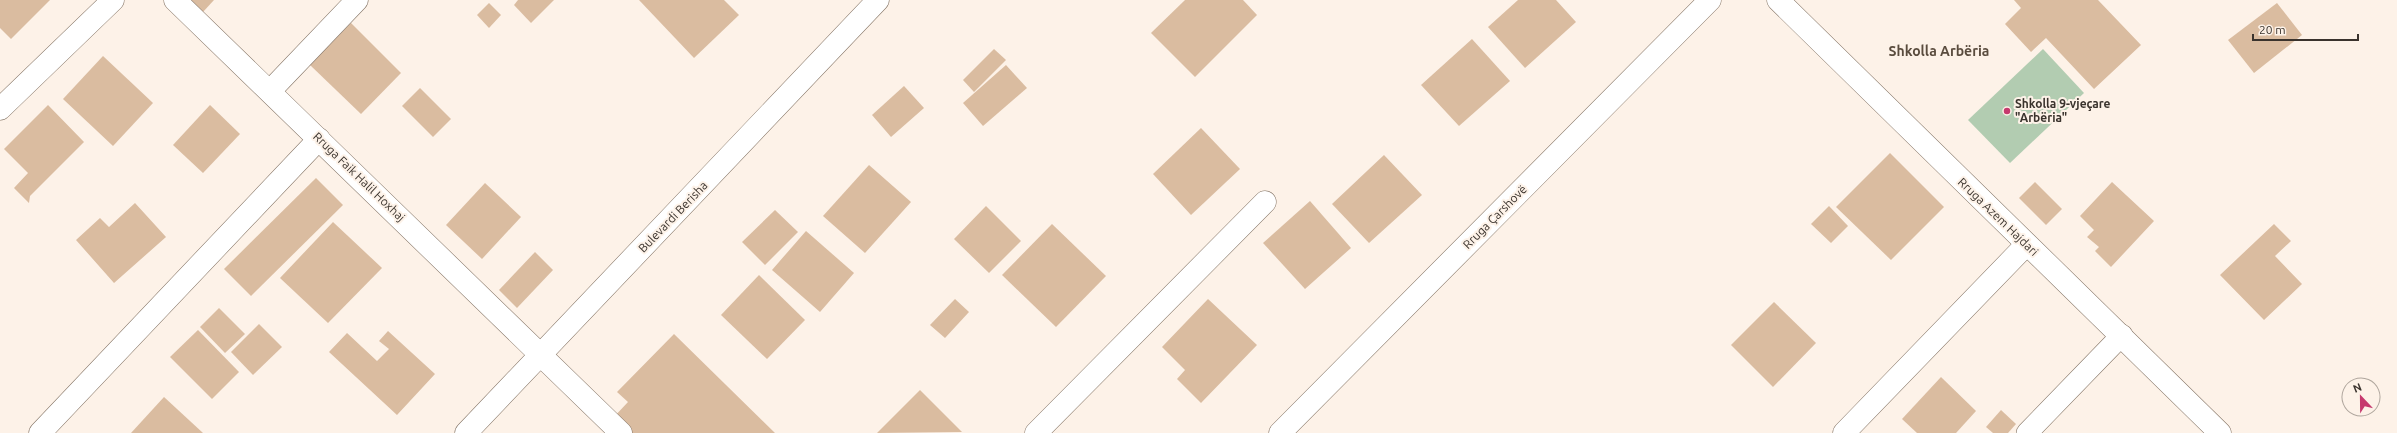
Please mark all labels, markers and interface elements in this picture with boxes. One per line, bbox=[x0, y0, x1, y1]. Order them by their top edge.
scale bar bbox=[2253, 16, 2358, 42]
text: 20 m bbox=[2259, 23, 2286, 36]
district label: Shkolla Arbëria bbox=[1889, 43, 1989, 59]
place label: Shkolla 9-vjeçare "Arbëria" bbox=[2015, 97, 2111, 124]
marker: Shkolla 9-vjeçare "Arbëria" bbox=[2002, 106, 2012, 116]
street label: Rruga Faik Halil Hoxhaj bbox=[311, 130, 408, 224]
street label: Rruga Azem Hajdari bbox=[1956, 175, 2041, 258]
street label: Bulevardi Berisha bbox=[636, 179, 710, 255]
street label: Rruga Çarshovë bbox=[1460, 182, 1529, 251]
north arrow bbox=[2341, 377, 2381, 417]
text: N bbox=[2351, 381, 2363, 395]

